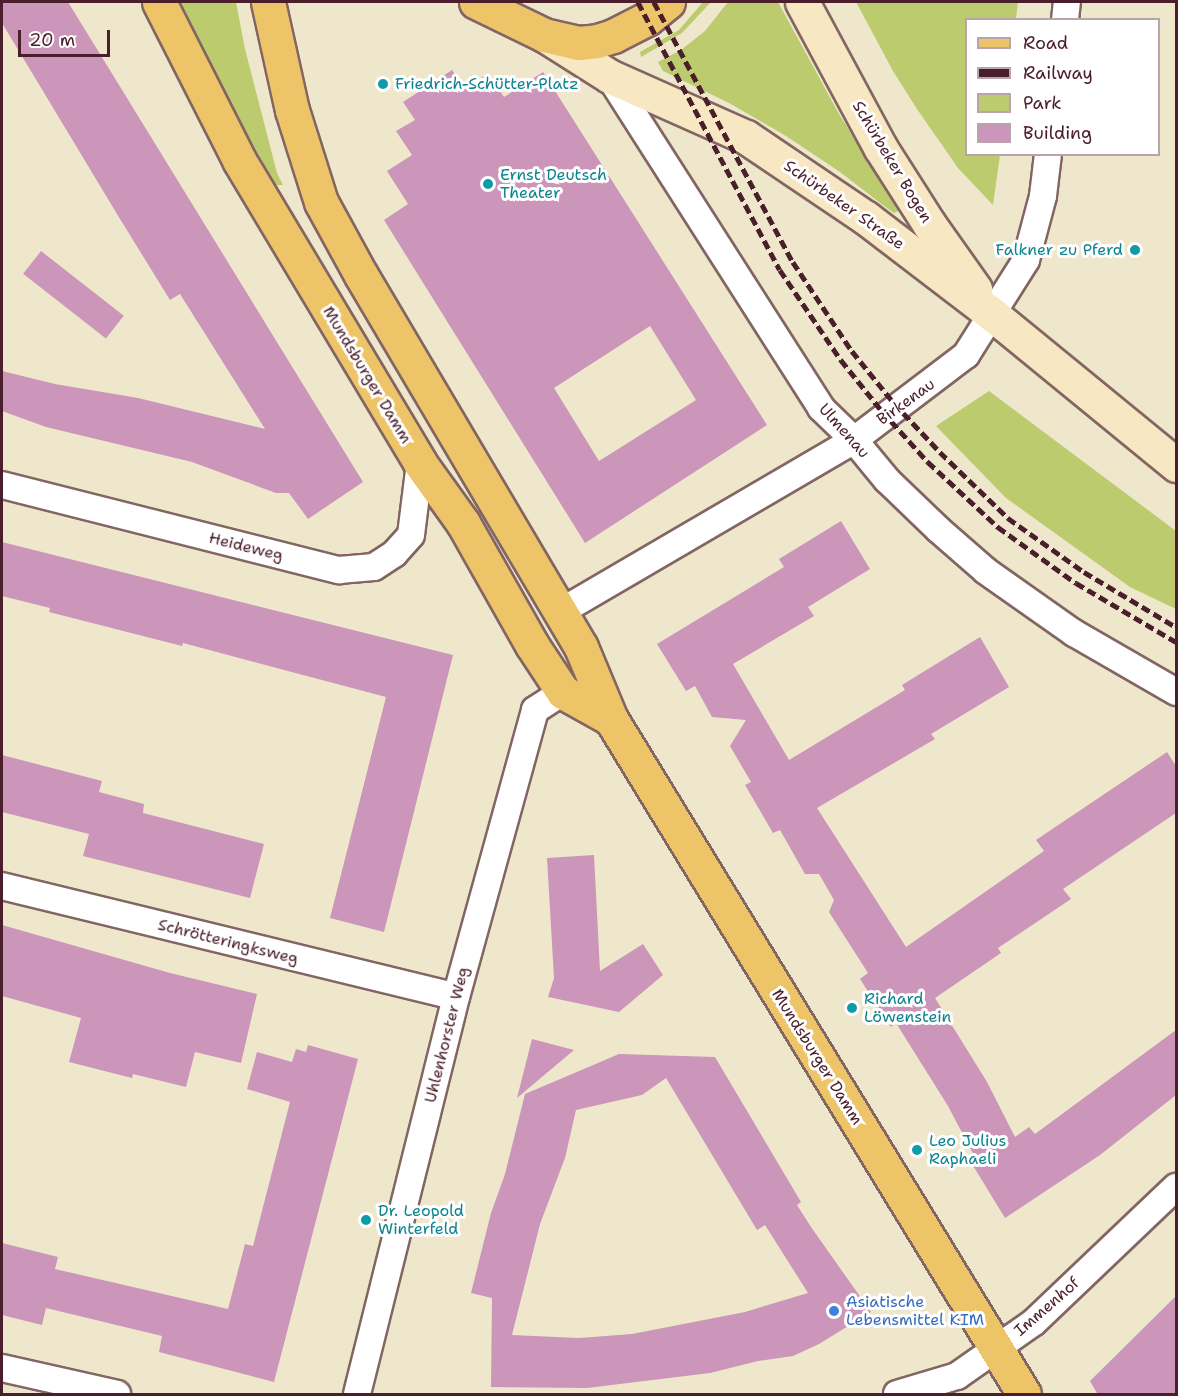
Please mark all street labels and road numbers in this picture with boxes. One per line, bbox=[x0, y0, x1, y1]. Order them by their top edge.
street label: Schürbeker Bogen bbox=[848, 98, 936, 226]
street label: Schürbeker Straße bbox=[780, 156, 908, 254]
street label: Mundsburger Damm bbox=[318, 303, 416, 447]
street label: Birkenau bbox=[873, 375, 939, 429]
street label: Ulmenau bbox=[815, 400, 873, 462]
street label: Heideweg bbox=[207, 529, 285, 565]
street label: Schrötteringksweg bbox=[156, 915, 300, 969]
street label: Uhlenhorster Weg bbox=[421, 965, 473, 1105]
street label: Mundsburger Damm bbox=[767, 986, 867, 1128]
street label: Immenhof bbox=[1011, 1274, 1083, 1340]

